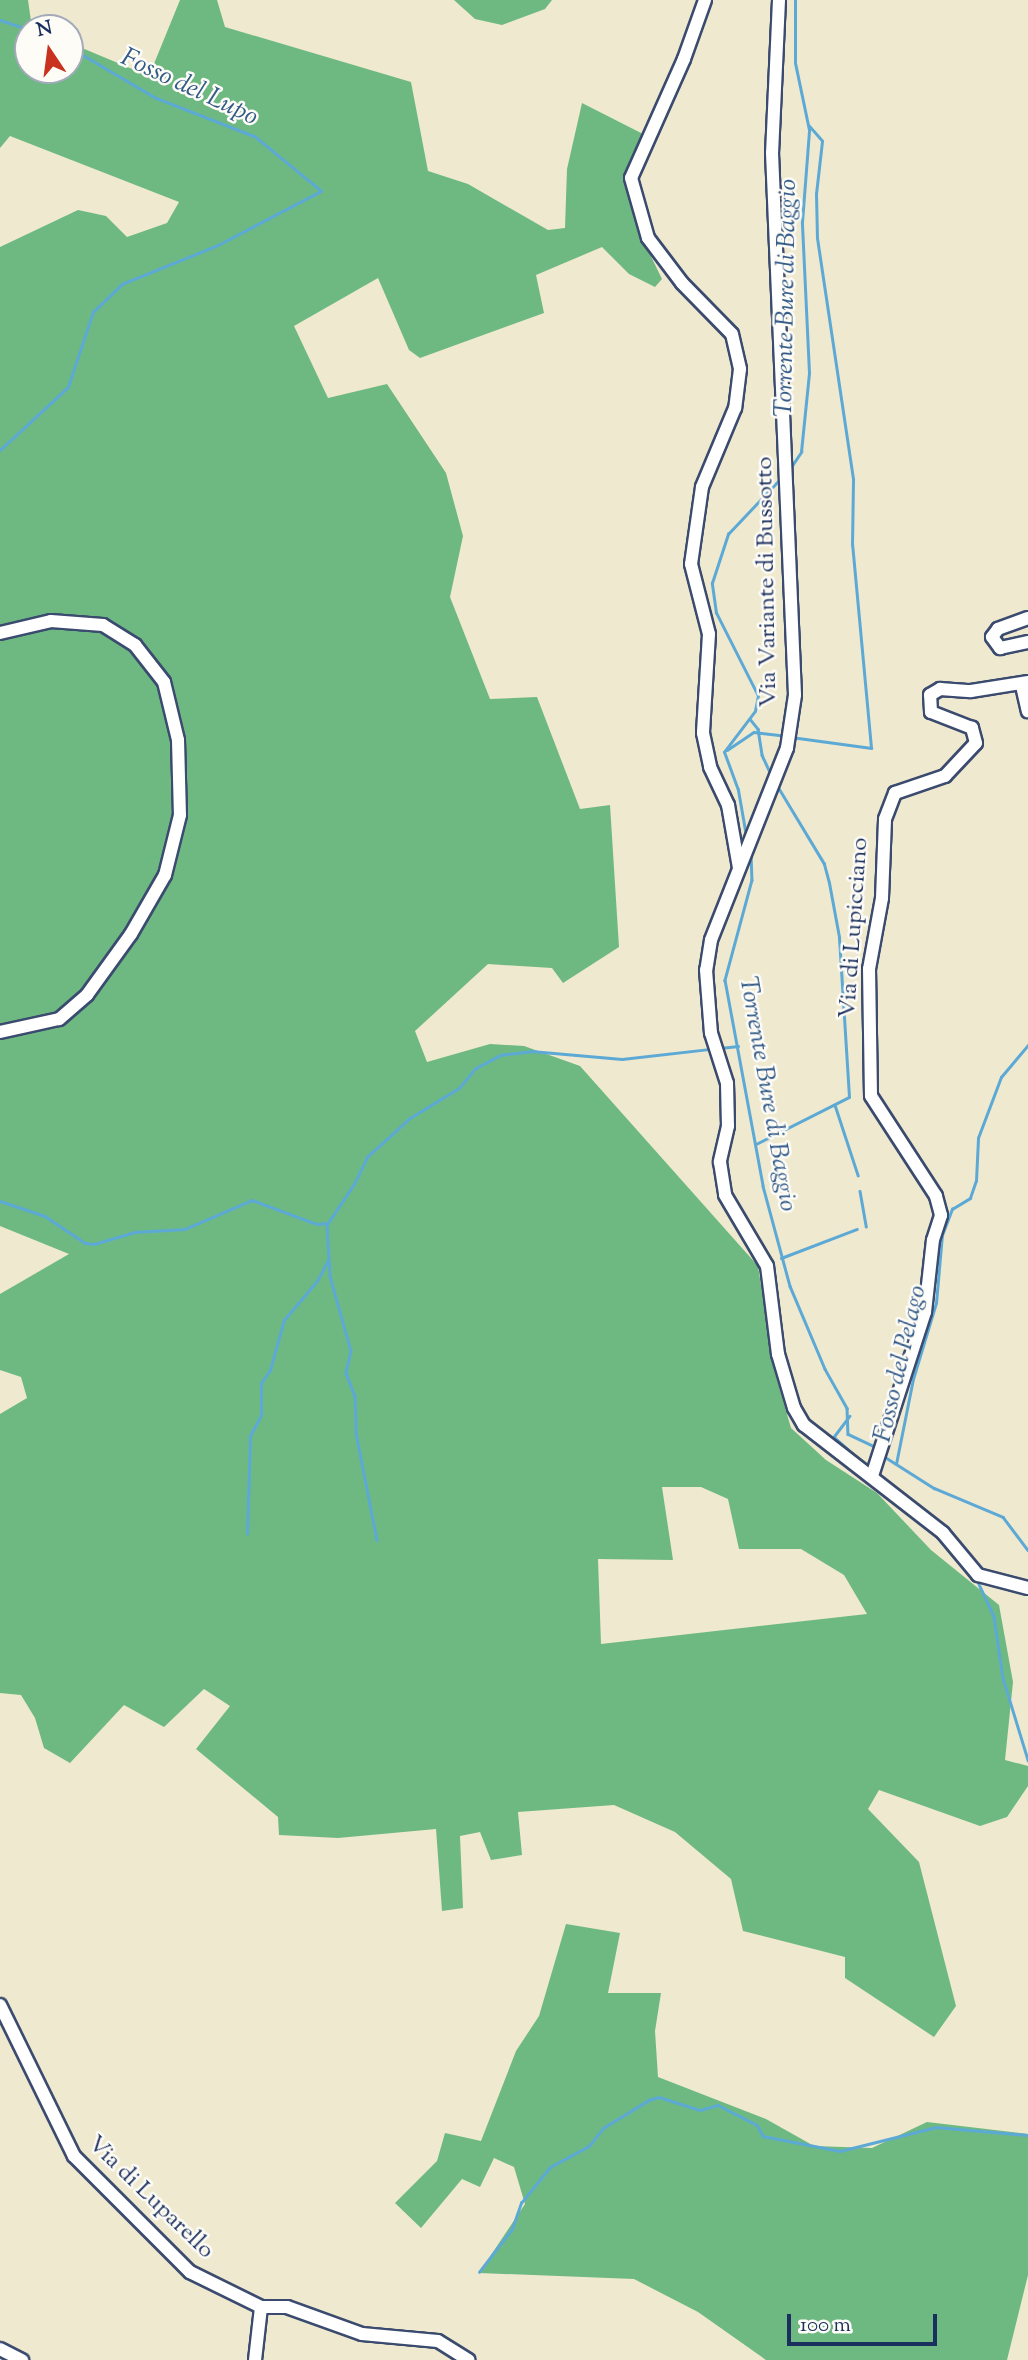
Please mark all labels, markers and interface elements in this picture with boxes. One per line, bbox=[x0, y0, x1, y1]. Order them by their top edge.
north arrow bbox=[14, 14, 84, 84]
text: N bbox=[34, 15, 55, 45]
water label: Fosso del Lupo bbox=[115, 43, 263, 133]
water label: Torrente Bure di Baggio bbox=[769, 179, 805, 417]
street label: Via Variante di Bussotto bbox=[751, 456, 785, 708]
street label: Via di Lupicciano bbox=[834, 837, 876, 1019]
water label: Torrente Bure di Baggio bbox=[731, 974, 803, 1214]
water label: Fosso del Pelago bbox=[868, 1282, 934, 1446]
street label: Via di Luparello bbox=[81, 2130, 219, 2266]
scale bar bbox=[790, 2300, 940, 2344]
text: 100 m bbox=[800, 2311, 851, 2341]

